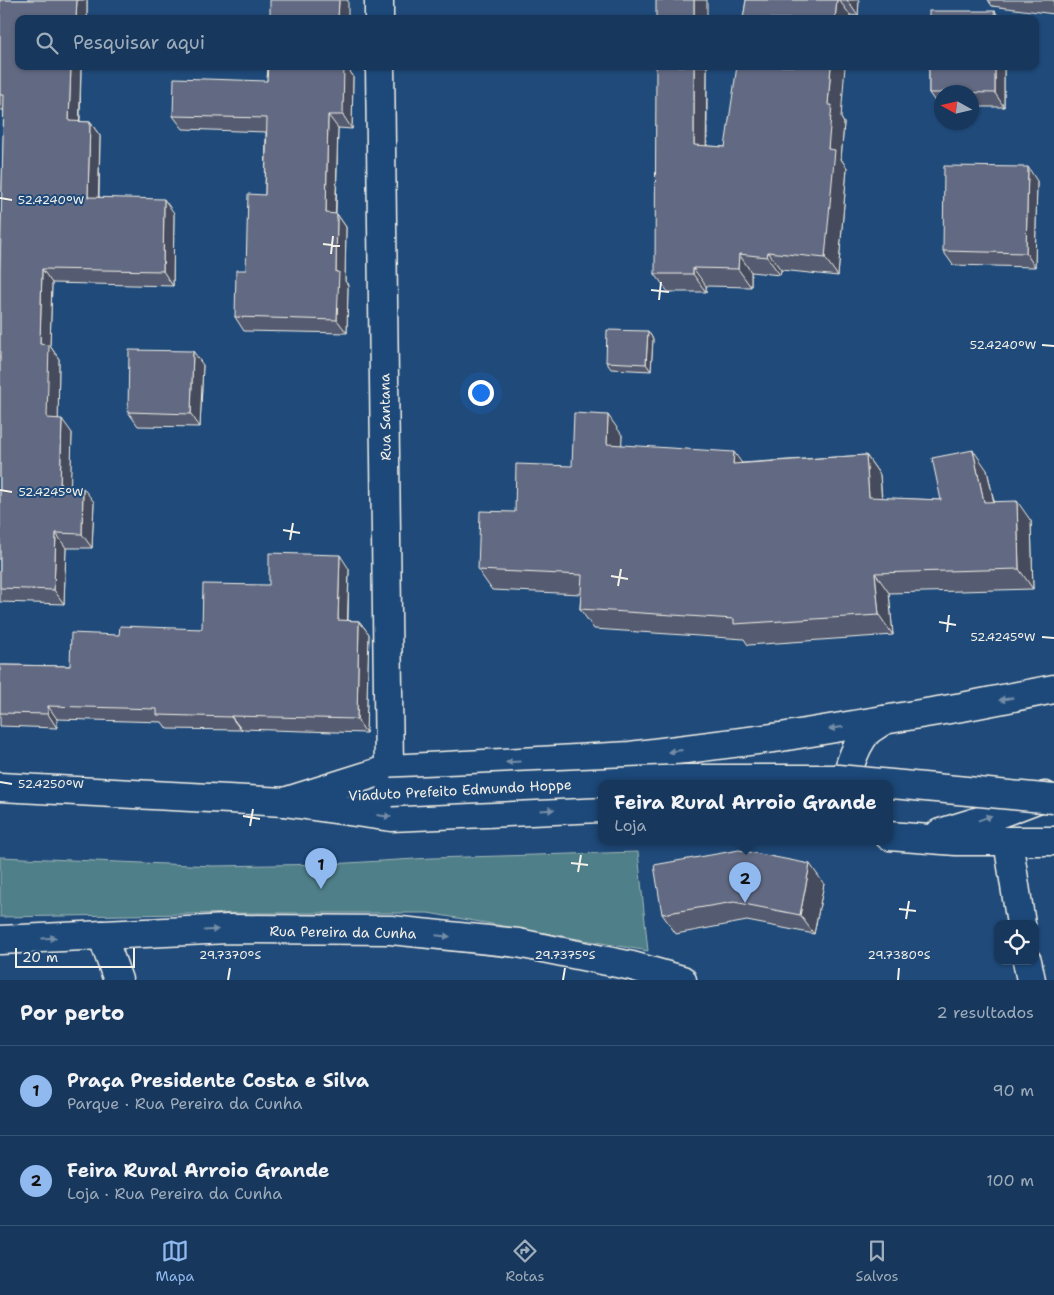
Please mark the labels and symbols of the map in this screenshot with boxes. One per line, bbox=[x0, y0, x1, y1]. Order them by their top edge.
north arrow bbox=[934, 85, 979, 130]
text: 52.4240°W bbox=[18, 192, 84, 208]
text: 52.4240°W bbox=[970, 337, 1036, 353]
street label: Rua Santana bbox=[375, 373, 395, 461]
your location bbox=[468, 380, 494, 406]
text: 52.4245°W bbox=[18, 484, 84, 500]
text: 52.4245°W bbox=[970, 629, 1036, 645]
one-way arrow bbox=[998, 695, 1014, 703]
one-way arrow bbox=[828, 724, 844, 732]
one-way arrow bbox=[667, 747, 683, 755]
one-way arrow bbox=[505, 759, 521, 767]
street label: Viaduto Prefeito Edmundo Hoppe bbox=[348, 775, 572, 805]
text: 52.4250°W bbox=[18, 776, 84, 792]
one-way arrow bbox=[539, 806, 555, 814]
one-way arrow bbox=[377, 812, 393, 820]
one-way arrow bbox=[978, 814, 993, 822]
pin: 1 bbox=[305, 848, 337, 889]
pin: 2 bbox=[729, 862, 761, 903]
street label: Rua Pereira da Cunha bbox=[269, 922, 417, 942]
one-way arrow bbox=[203, 926, 219, 934]
one-way arrow bbox=[436, 932, 452, 940]
one-way arrow bbox=[41, 933, 57, 941]
scale bar bbox=[15, 945, 135, 968]
text: 29.7370°S bbox=[199, 947, 261, 963]
text: 29.7375°S bbox=[535, 947, 596, 963]
text: 29.7380°S bbox=[868, 947, 931, 963]

